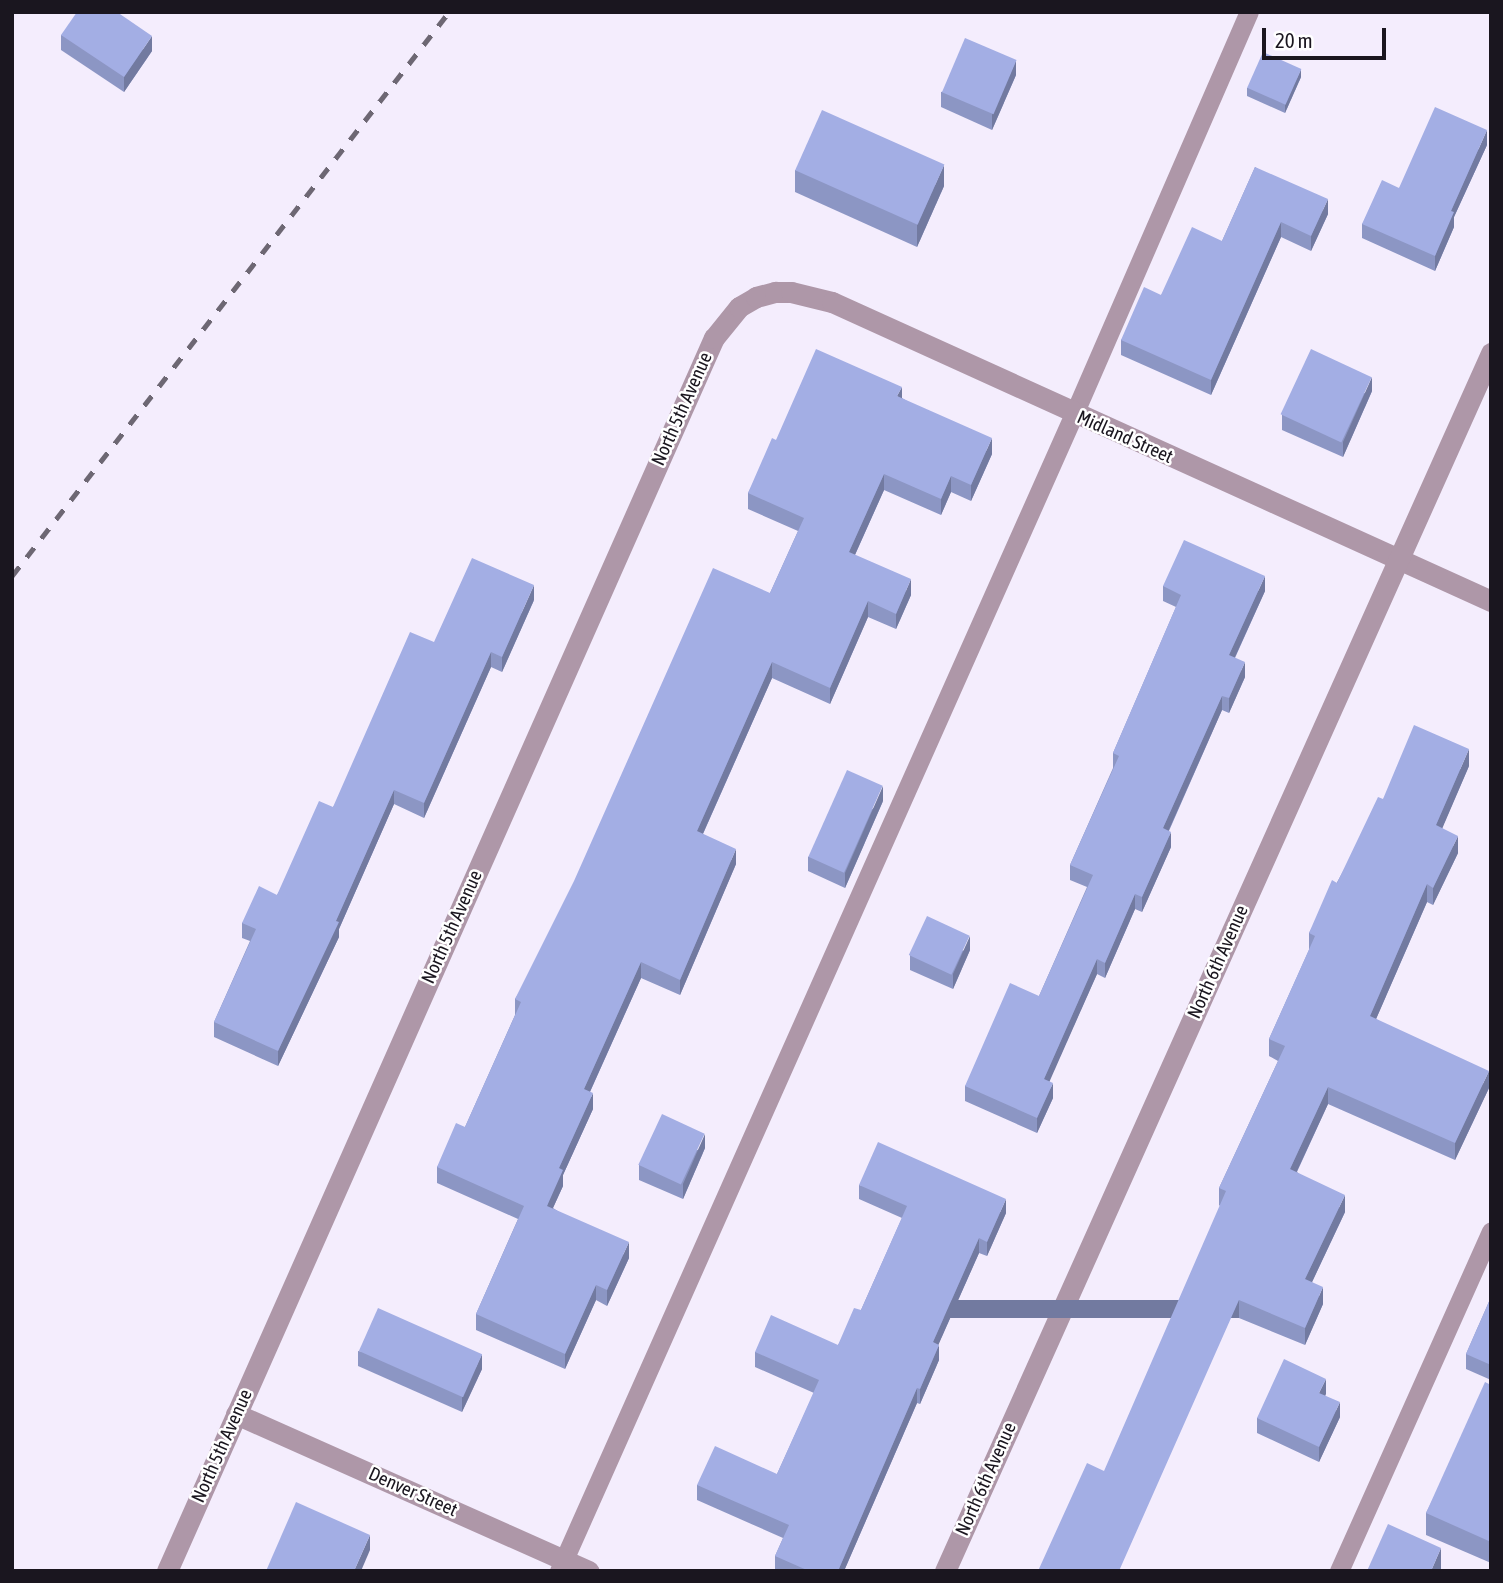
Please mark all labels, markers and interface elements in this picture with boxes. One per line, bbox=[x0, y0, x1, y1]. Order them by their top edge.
scale bar bbox=[1265, 14, 1389, 58]
text: 20 m bbox=[1275, 28, 1313, 52]
street label: North 5th Avenue bbox=[647, 349, 717, 469]
street label: Midland Street bbox=[1074, 406, 1176, 468]
street label: North 5th Avenue bbox=[417, 867, 487, 987]
street label: North 6th Avenue bbox=[1183, 902, 1253, 1022]
street label: North 5th Avenue bbox=[187, 1386, 257, 1506]
street label: North 6th Avenue bbox=[951, 1419, 1021, 1539]
street label: Denver Street bbox=[365, 1462, 461, 1522]

